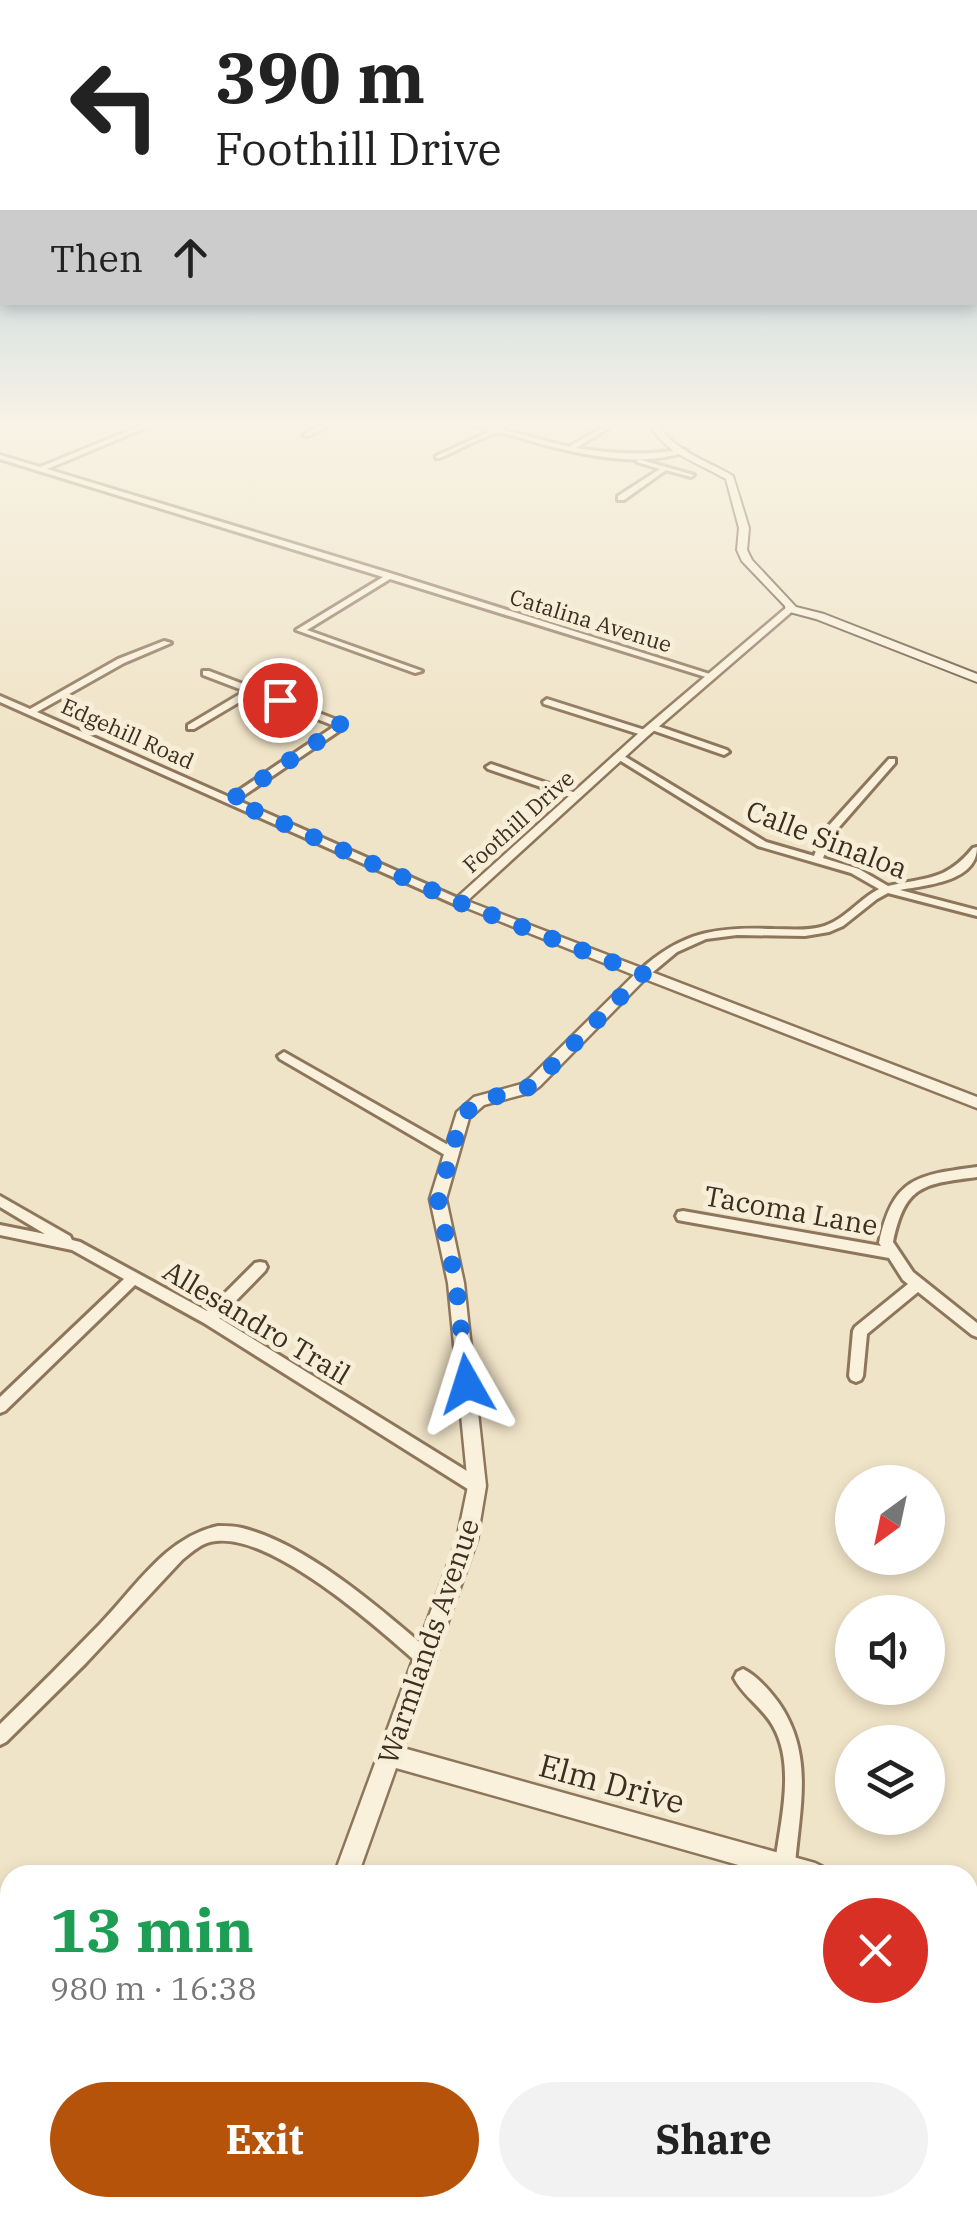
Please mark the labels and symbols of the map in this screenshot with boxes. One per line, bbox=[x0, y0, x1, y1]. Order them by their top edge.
street label: Catalina Avenue bbox=[507, 582, 675, 658]
pin bbox=[238, 658, 323, 743]
street label: Edgehill Road bbox=[57, 691, 199, 775]
street label: Foothill Drive bbox=[456, 763, 580, 879]
street label: Calle Sinaloa bbox=[741, 791, 913, 887]
street label: Tacoma Lane bbox=[701, 1177, 881, 1243]
street label: Allesandro Trail bbox=[157, 1252, 357, 1392]
position arrow bbox=[415, 1332, 519, 1436]
north arrow bbox=[835, 1465, 945, 1575]
street label: Warmlands Avenue bbox=[369, 1513, 487, 1769]
street label: Elm Drive bbox=[535, 1743, 689, 1823]

